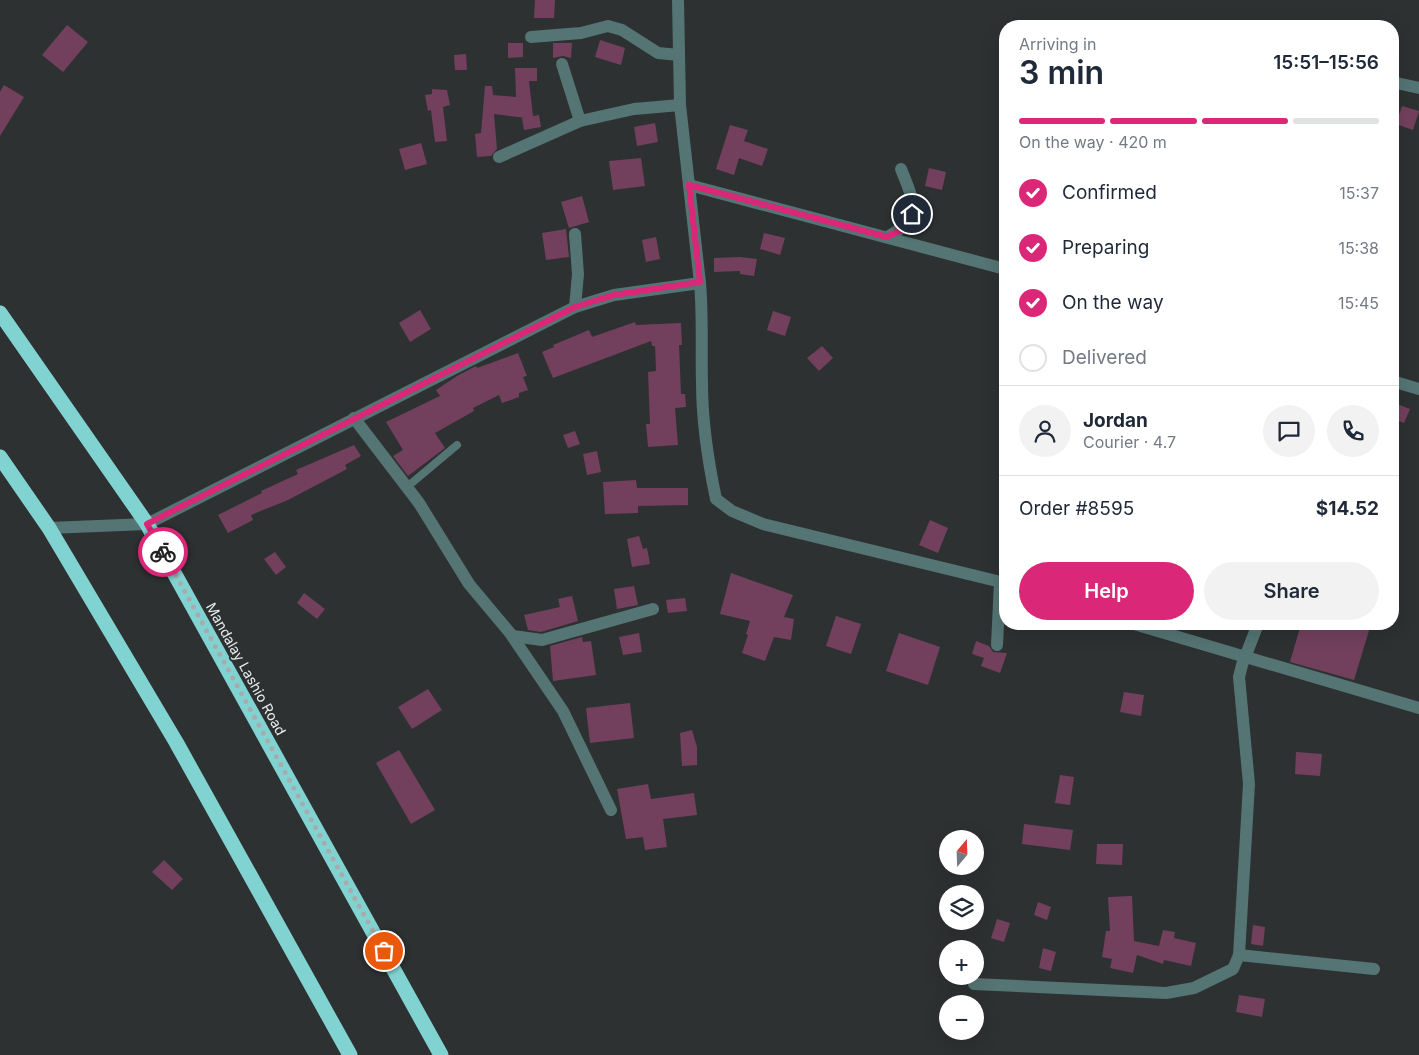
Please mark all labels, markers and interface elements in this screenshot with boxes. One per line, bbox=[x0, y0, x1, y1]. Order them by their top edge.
text: Arriving in bbox=[1019, 34, 1096, 54]
text: 15:51–15:56 bbox=[1273, 51, 1379, 74]
text: 3 min bbox=[1019, 53, 1104, 92]
text: On the way · 420 m bbox=[1019, 132, 1167, 152]
icon: check bbox=[1019, 179, 1047, 207]
text: Confirmed bbox=[1062, 181, 1157, 204]
text: 15:37 bbox=[1339, 183, 1379, 203]
pin bbox=[891, 193, 933, 235]
icon: home bbox=[898, 200, 926, 228]
icon: check bbox=[1019, 234, 1047, 262]
text: Preparing bbox=[1062, 236, 1149, 259]
text: 15:38 bbox=[1338, 238, 1379, 258]
icon: check bbox=[1019, 289, 1047, 317]
text: On the way bbox=[1062, 291, 1164, 314]
text: 15:45 bbox=[1338, 293, 1379, 313]
text: Delivered bbox=[1062, 346, 1147, 369]
button: person bbox=[1019, 405, 1071, 457]
button: chat bbox=[1263, 405, 1315, 457]
button: phone bbox=[1327, 405, 1379, 457]
text: Jordan bbox=[1083, 409, 1148, 432]
text: Courier · 4.7 bbox=[1083, 432, 1176, 452]
text: Order #8595 bbox=[1019, 497, 1134, 520]
text: $14.52 bbox=[1316, 497, 1379, 520]
courier bbox=[138, 527, 188, 577]
icon: bike bbox=[149, 538, 177, 566]
button: Help bbox=[1019, 562, 1194, 620]
button: Share bbox=[1204, 562, 1379, 620]
street label: Mandalay Lashio Road bbox=[203, 599, 290, 738]
north arrow bbox=[939, 830, 984, 875]
map controls bbox=[939, 830, 984, 1040]
button: layers bbox=[939, 885, 984, 930]
pin bbox=[363, 930, 405, 972]
icon: bag bbox=[370, 937, 398, 965]
button: + bbox=[939, 940, 984, 985]
button: − bbox=[939, 995, 984, 1040]

